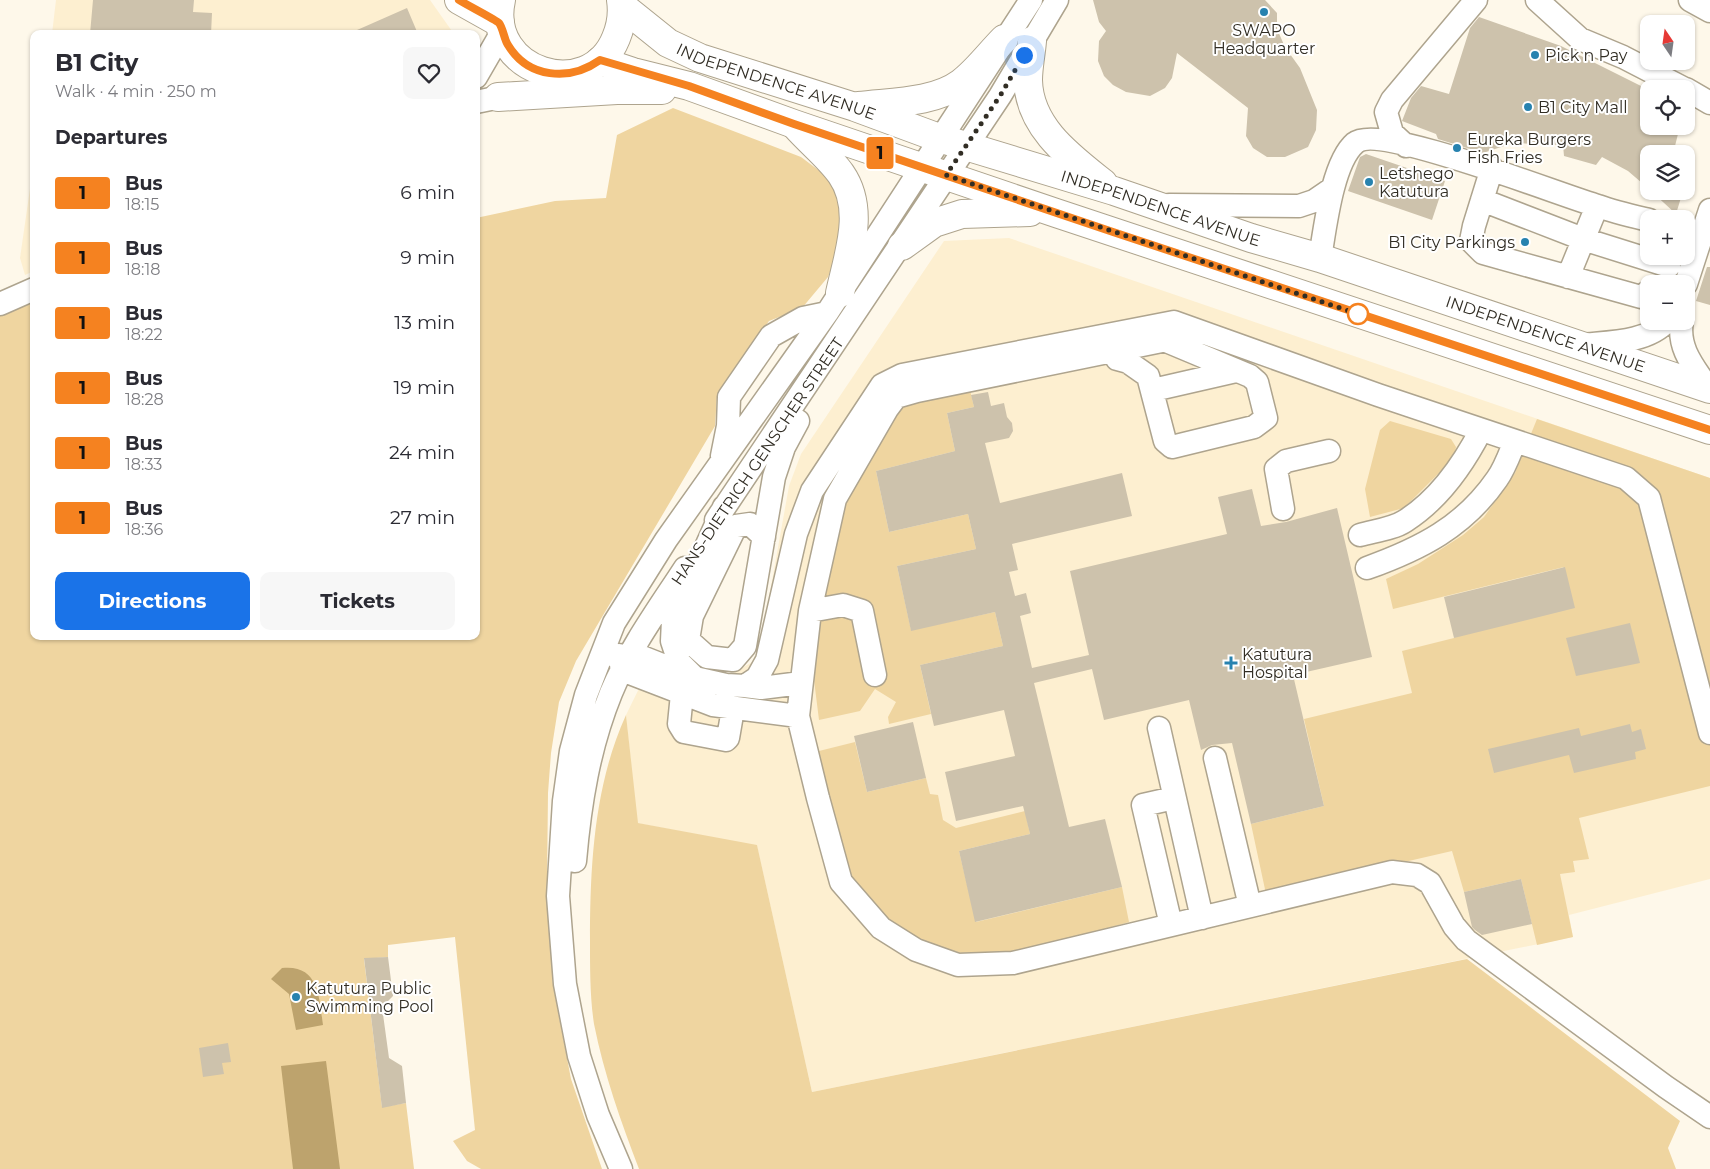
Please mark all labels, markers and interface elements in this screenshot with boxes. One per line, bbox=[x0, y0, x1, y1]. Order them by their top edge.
marker: SWAPO Headquarter bbox=[1258, 6, 1270, 18]
north arrow bbox=[1640, 15, 1695, 70]
map controls bbox=[1640, 15, 1695, 330]
place label: SWAPO Headquarter bbox=[1213, 21, 1315, 58]
street label: INDEPENDENCE AVENUE bbox=[673, 39, 878, 124]
your location bbox=[1012, 43, 1037, 68]
place label: Pick n Pay bbox=[1545, 46, 1628, 65]
button: heart bbox=[403, 47, 455, 99]
text: B1 City bbox=[55, 48, 138, 77]
marker: Pick n Pay bbox=[1529, 49, 1541, 61]
button: locate bbox=[1640, 80, 1695, 135]
text: Walk · 4 min · 250 m bbox=[55, 82, 217, 101]
place label: B1 City Mall bbox=[1538, 98, 1628, 117]
marker: B1 City Mall bbox=[1522, 101, 1534, 113]
text: Departures bbox=[55, 126, 167, 149]
place label: Eureka Burgers Fish Fries bbox=[1467, 130, 1591, 167]
line badge: 1 bbox=[864, 137, 896, 169]
text: 1 bbox=[876, 142, 884, 164]
marker: Eureka Burgers Fish Fries bbox=[1451, 142, 1463, 154]
button: layers bbox=[1640, 145, 1695, 200]
place label: Letshego Katutura bbox=[1379, 164, 1454, 201]
street label: INDEPENDENCE AVENUE bbox=[1059, 166, 1263, 250]
text: Bus bbox=[125, 172, 163, 195]
marker: Letshego Katutura bbox=[1363, 176, 1375, 188]
text: 6 min bbox=[400, 181, 455, 204]
text: 1 bbox=[79, 182, 86, 204]
text: 18:15 bbox=[125, 195, 159, 214]
button: + bbox=[1640, 210, 1695, 265]
place label: B1 City Parkings bbox=[1388, 233, 1515, 252]
marker: B1 City Parkings bbox=[1519, 236, 1531, 248]
text: Bus bbox=[125, 237, 163, 260]
text: 9 min bbox=[400, 246, 455, 269]
text: 1 bbox=[79, 247, 86, 269]
text: 18:18 bbox=[125, 260, 160, 279]
button: − bbox=[1640, 275, 1695, 330]
street label: INDEPENDENCE AVENUE bbox=[1443, 292, 1648, 377]
text: Bus bbox=[125, 302, 163, 325]
unlabelled marker bbox=[1347, 303, 1369, 325]
text: 13 min bbox=[394, 311, 455, 334]
text: 1 bbox=[79, 312, 86, 334]
text: 18:22 bbox=[125, 325, 163, 344]
street label: HANS-DIETRICH GENSCHER STREET bbox=[667, 333, 848, 589]
text: Bus bbox=[125, 367, 163, 390]
text: 19 min bbox=[393, 376, 455, 399]
text: 1 bbox=[79, 377, 86, 399]
text: 18:28 bbox=[125, 390, 164, 409]
text: Bus bbox=[125, 432, 163, 455]
text: 24 min bbox=[389, 441, 455, 464]
text: 1 bbox=[79, 442, 86, 464]
text: 18:33 bbox=[125, 455, 162, 474]
text: Bus bbox=[125, 497, 163, 520]
text: 27 min bbox=[390, 506, 455, 529]
text: 1 bbox=[79, 507, 86, 529]
text: 18:36 bbox=[125, 520, 163, 539]
button: Directions bbox=[55, 572, 250, 630]
button: Tickets bbox=[260, 572, 455, 630]
place label: Katutura Hospital bbox=[1242, 645, 1312, 682]
marker: Katutura Hospital bbox=[1224, 656, 1238, 670]
place label: Katutura Public Swimming Pool bbox=[306, 979, 434, 1016]
marker: Katutura Public Swimming Pool bbox=[290, 991, 302, 1003]

